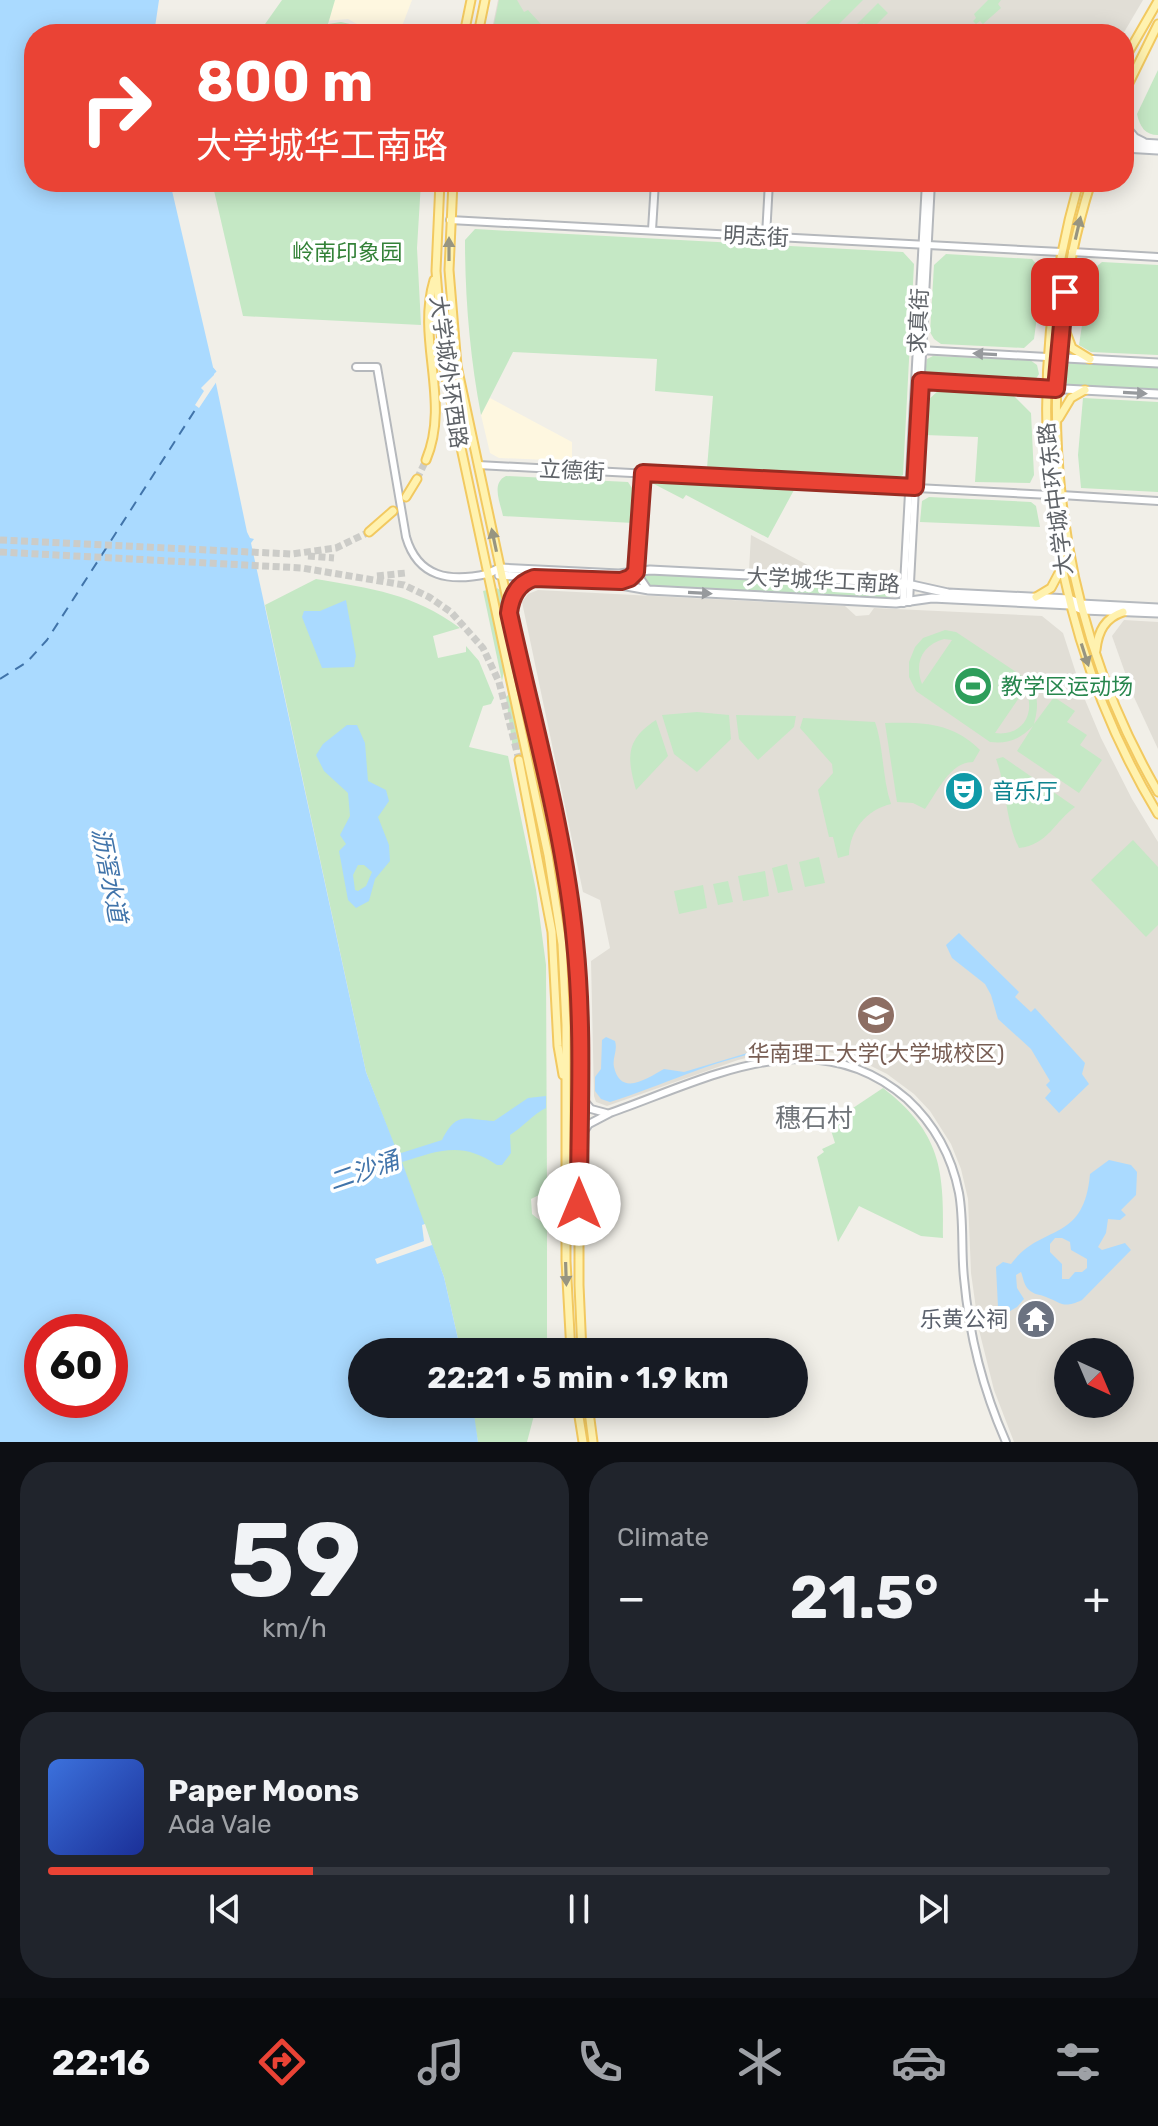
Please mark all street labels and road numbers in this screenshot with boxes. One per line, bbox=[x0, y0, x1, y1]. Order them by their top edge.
street label: 明志街 bbox=[722, 221, 790, 252]
street label: 求真街 bbox=[903, 287, 934, 355]
street label: 大学城外环西路 bbox=[424, 294, 473, 450]
street label: 大学城中环东路 bbox=[1033, 421, 1078, 577]
street label: 立德街 bbox=[538, 455, 606, 486]
street label: 大学城华工南路 bbox=[745, 563, 901, 598]

